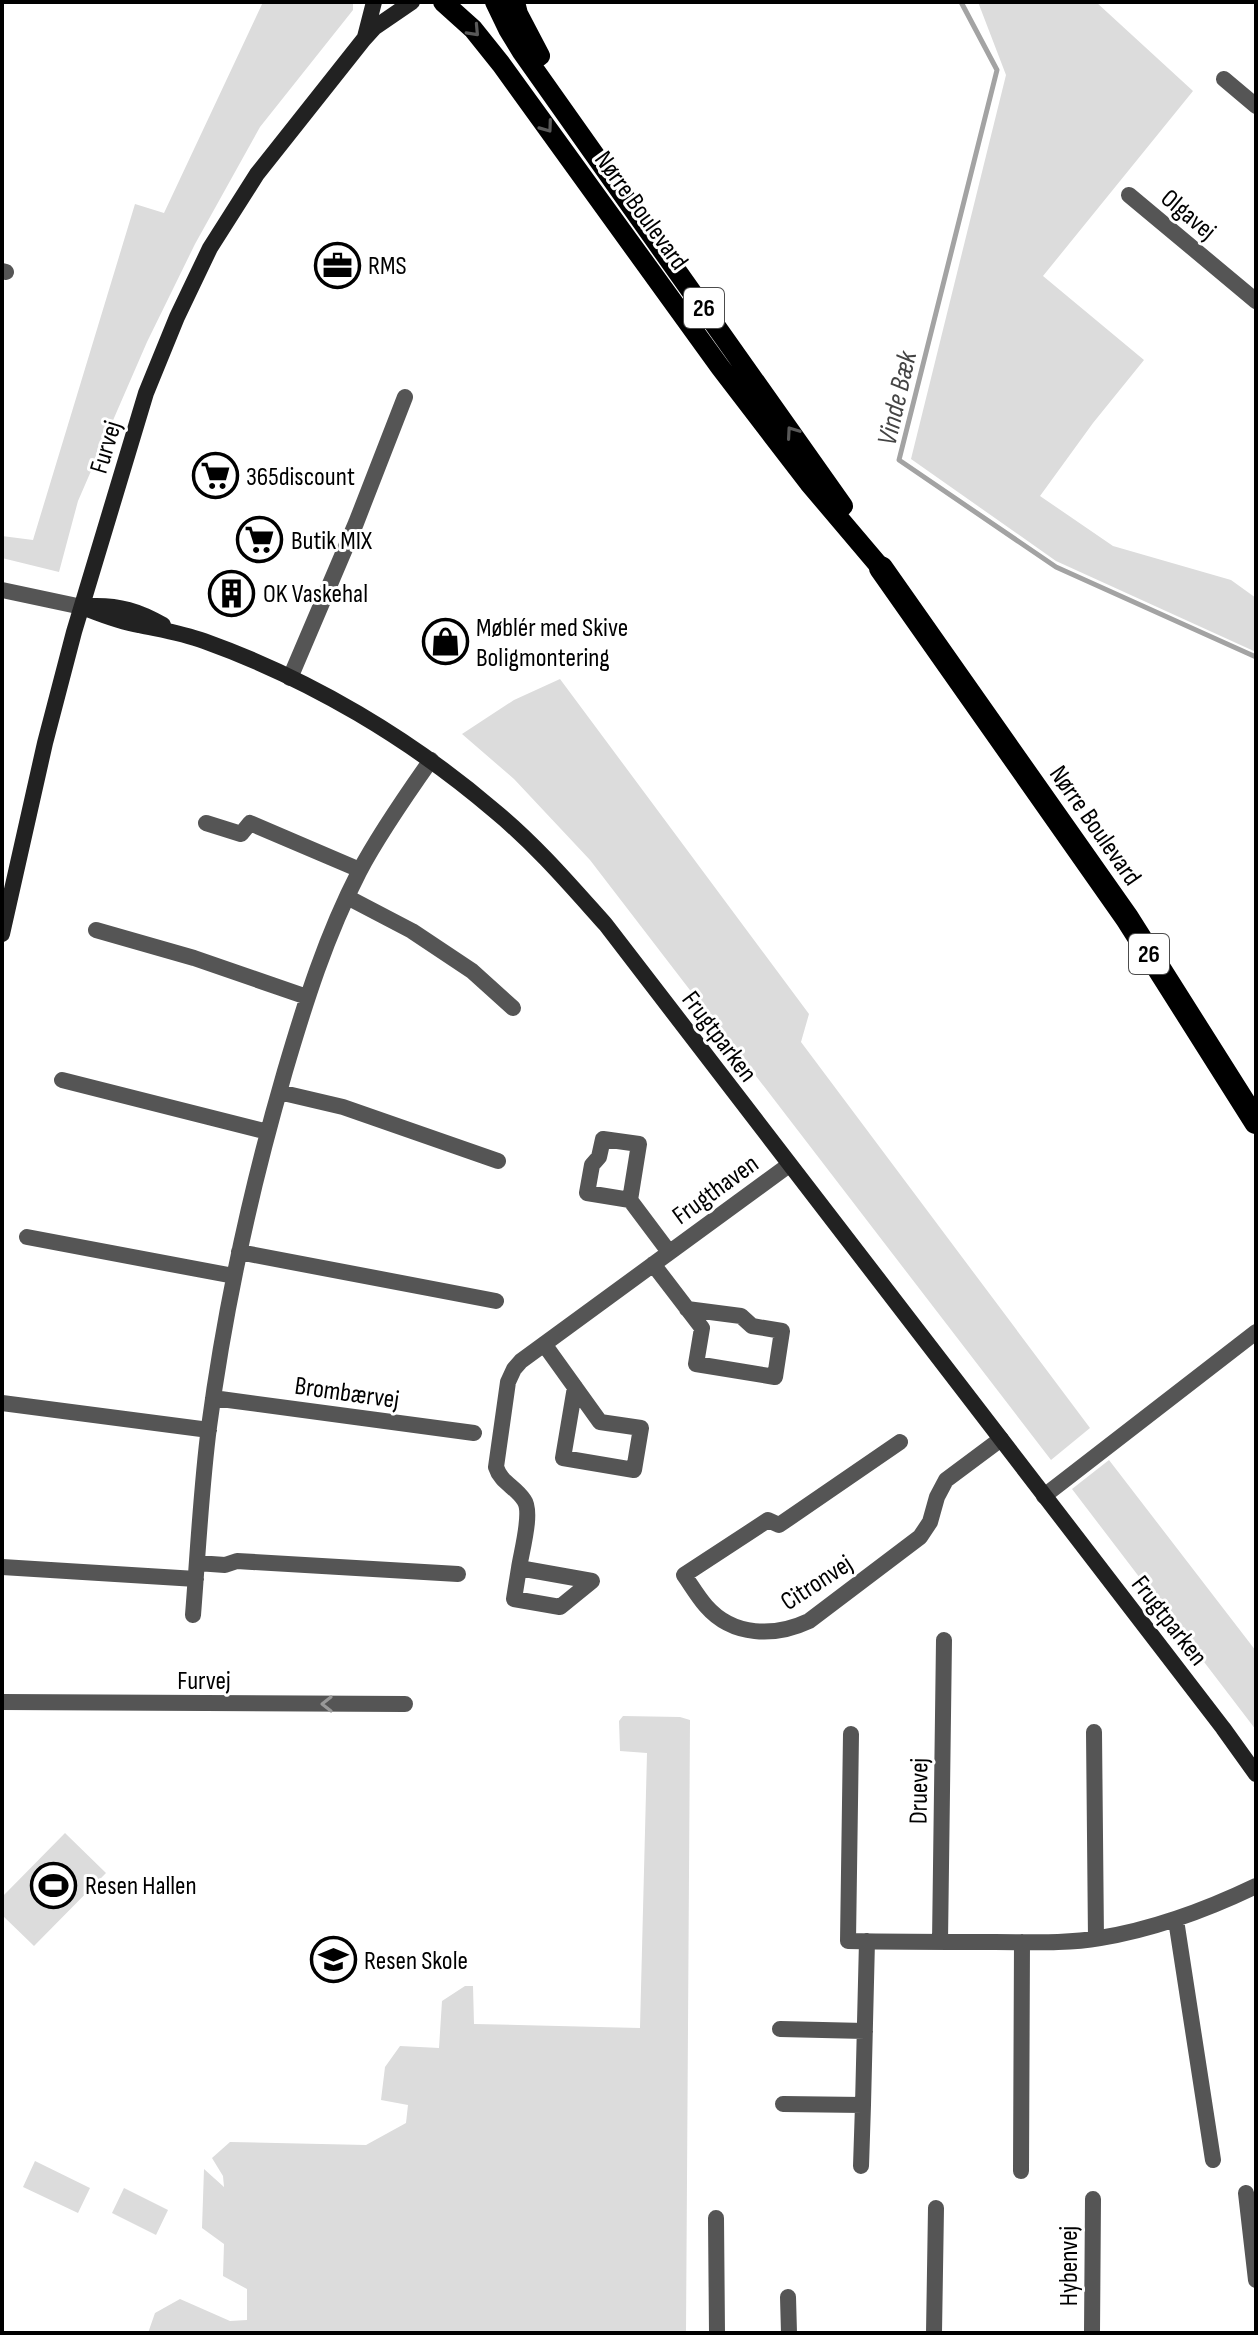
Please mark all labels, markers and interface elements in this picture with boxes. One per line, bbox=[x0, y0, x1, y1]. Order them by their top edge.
one-way arrow bbox=[464, 22, 479, 36]
one-way arrow bbox=[537, 118, 552, 132]
street label: Nørre Boulevard bbox=[587, 146, 694, 276]
street label: Olgavej bbox=[1154, 183, 1222, 247]
office icon: RMS bbox=[313, 241, 361, 289]
place label: RMS bbox=[368, 251, 407, 282]
road number: 26 bbox=[684, 288, 724, 328]
water label: Vinde Bæk bbox=[871, 347, 925, 448]
street label: Furvej bbox=[84, 417, 129, 477]
one-way arrow bbox=[787, 427, 802, 441]
supermarket icon: 365discount bbox=[191, 452, 239, 500]
place label: 365discount bbox=[246, 462, 355, 493]
supermarket icon: Butik MIX bbox=[236, 516, 284, 564]
place label: Butik MIX bbox=[291, 526, 372, 557]
building icon: OK Vaskehal bbox=[208, 569, 256, 617]
place label: OK Vaskehal bbox=[263, 579, 368, 610]
place label: Møblér med Skive Boligmontering bbox=[476, 613, 628, 674]
shop icon: Møblér med Skive Boligmontering bbox=[421, 618, 469, 666]
street label: Nørre Boulevard bbox=[1042, 760, 1147, 892]
road number: 26 bbox=[1129, 934, 1169, 974]
street label: Frugtparken bbox=[675, 985, 763, 1088]
street label: Frugthaven bbox=[667, 1149, 765, 1232]
street label: Brombærvej bbox=[293, 1371, 401, 1416]
street label: Citronvej bbox=[775, 1549, 858, 1618]
street label: Frugtparken bbox=[1124, 1570, 1214, 1672]
street label: Furvej bbox=[177, 1666, 231, 1697]
one-way arrow bbox=[320, 1695, 333, 1713]
street label: Druevej bbox=[903, 1758, 936, 1824]
sports icon: Resen Hallen bbox=[30, 1861, 78, 1909]
place label: Resen Hallen bbox=[85, 1871, 197, 1902]
school or university icon: Resen Skole bbox=[309, 1936, 357, 1984]
place label: Resen Skole bbox=[364, 1946, 468, 1977]
street label: Hybenvej bbox=[1054, 2226, 1085, 2306]

